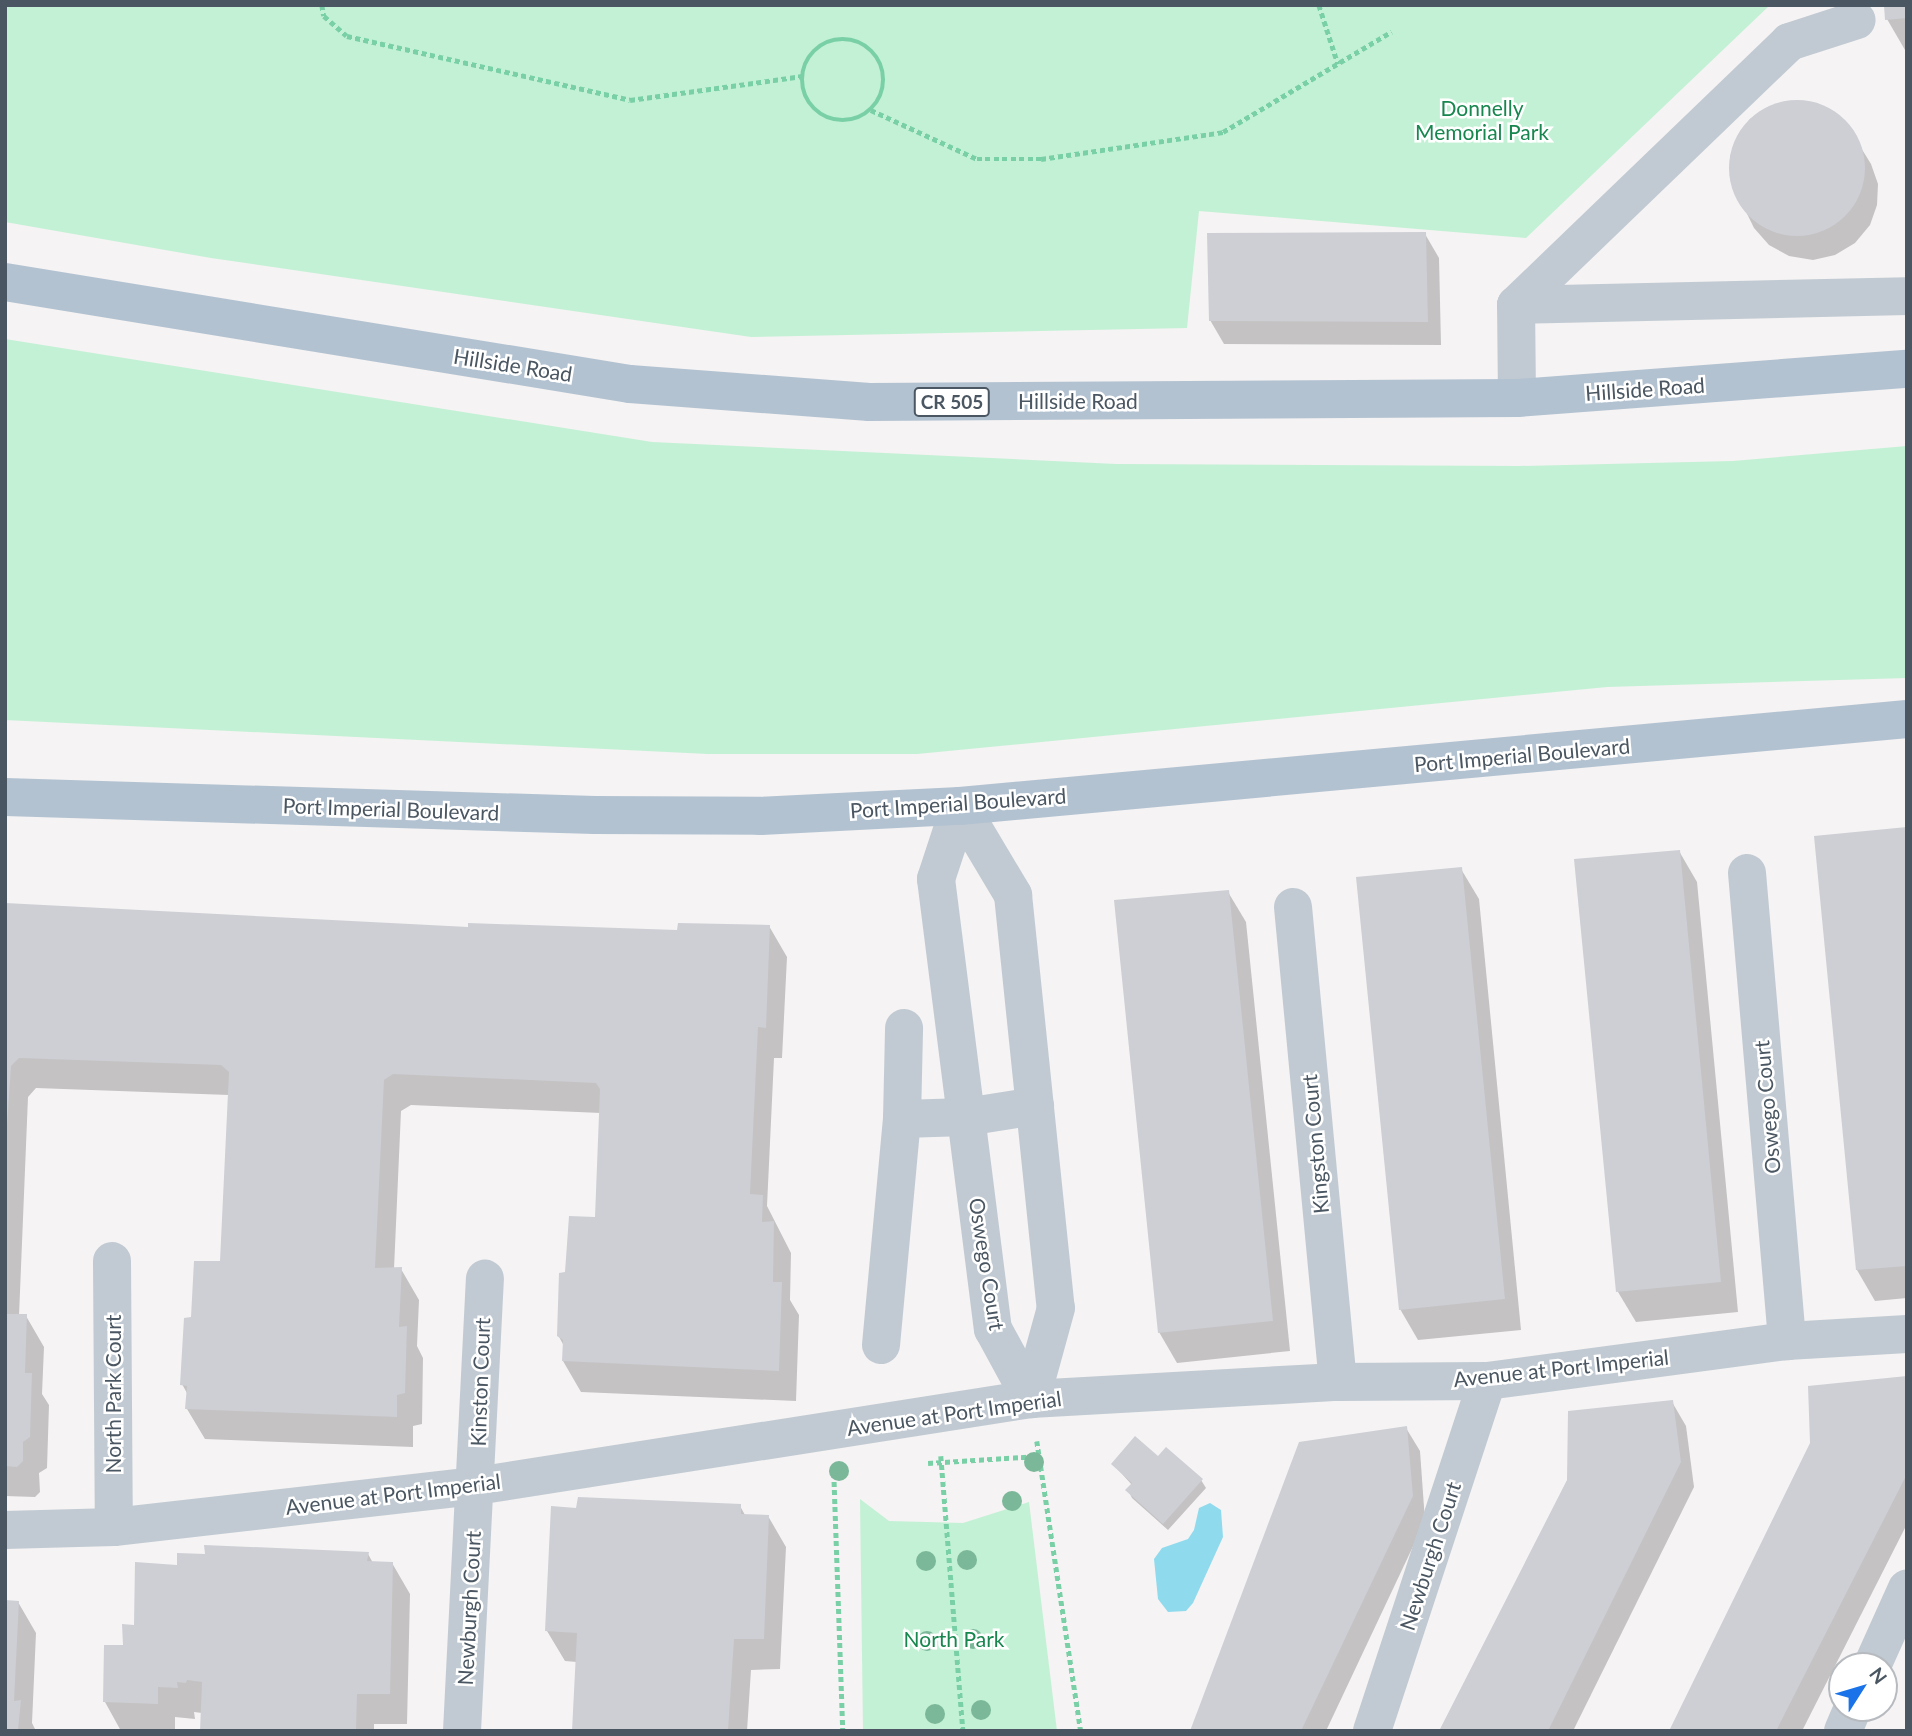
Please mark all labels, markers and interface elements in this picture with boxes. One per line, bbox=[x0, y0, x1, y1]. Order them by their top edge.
park label: Donnelly Memorial Park bbox=[1415, 95, 1549, 145]
street label: Hillside Road bbox=[452, 343, 574, 387]
street label: Hillside Road bbox=[1584, 372, 1706, 406]
road number: CR 505 bbox=[914, 386, 990, 418]
street label: Hillside Road bbox=[1018, 388, 1138, 414]
street label: Port Imperial Boulevard bbox=[1413, 733, 1631, 777]
street label: Port Imperial Boulevard bbox=[849, 783, 1067, 823]
street label: Port Imperial Boulevard bbox=[282, 793, 500, 825]
street label: Oswego Court bbox=[1749, 1039, 1785, 1175]
street label: Kingston Court bbox=[1296, 1073, 1334, 1215]
street label: Oswego Court bbox=[964, 1196, 1010, 1332]
street label: North Park Court bbox=[100, 1315, 126, 1473]
street label: Kinston Court bbox=[465, 1317, 495, 1447]
street label: Avenue at Port Imperial bbox=[1452, 1344, 1670, 1392]
street label: Avenue at Port Imperial bbox=[845, 1385, 1063, 1441]
street label: Avenue at Port Imperial bbox=[284, 1468, 502, 1520]
street label: Newburgh Court bbox=[1394, 1479, 1466, 1633]
street label: Newburgh Court bbox=[452, 1530, 486, 1686]
park label: North Park bbox=[904, 1626, 1004, 1652]
north arrow bbox=[1828, 1652, 1898, 1722]
text: N bbox=[1865, 1662, 1892, 1688]

